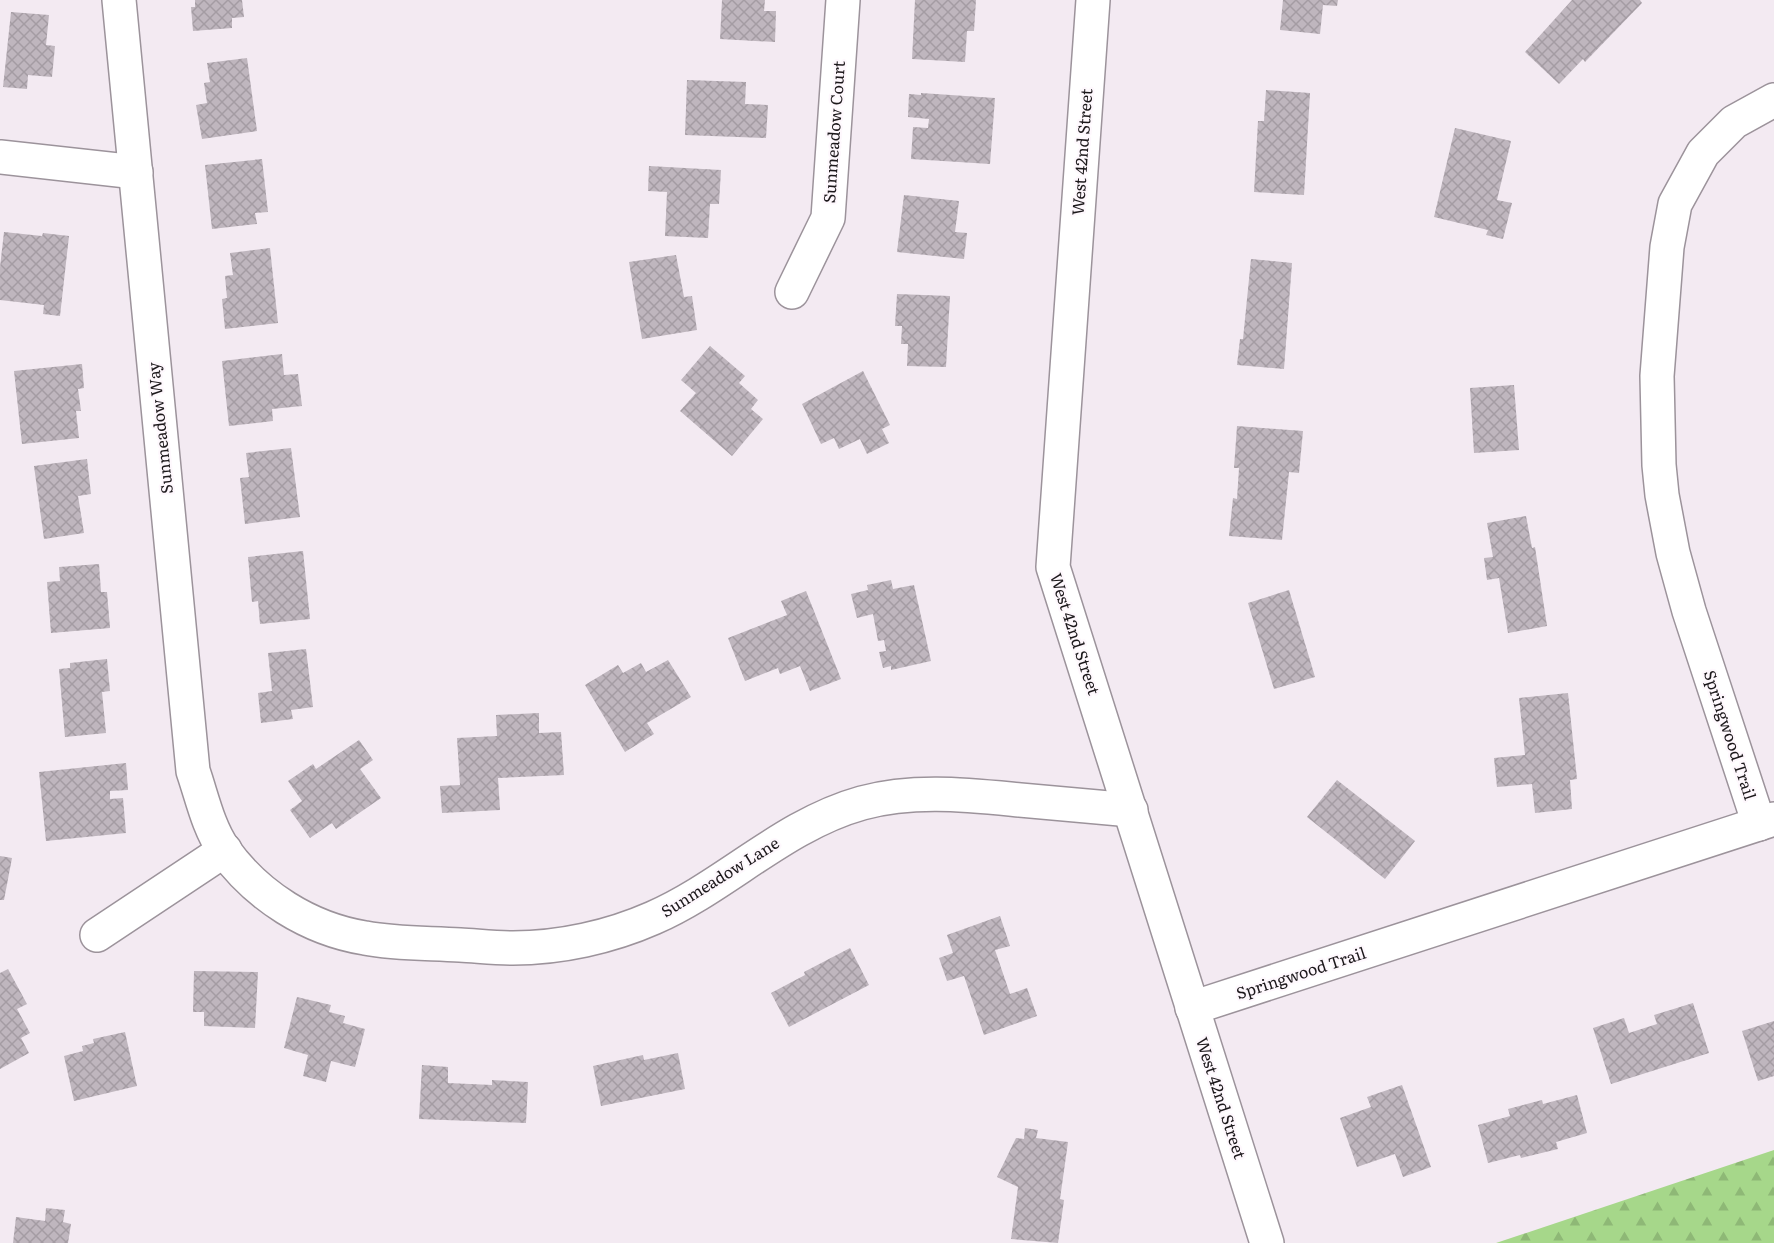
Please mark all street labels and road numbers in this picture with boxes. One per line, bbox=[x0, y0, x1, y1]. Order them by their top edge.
street label: Sunmeadow Court bbox=[816, 59, 850, 204]
street label: West 42nd Street bbox=[1065, 87, 1097, 216]
street label: Sunmeadow Way bbox=[140, 360, 178, 495]
street label: West 42nd Street bbox=[1045, 570, 1107, 698]
street label: Springwood Trail bbox=[1699, 667, 1763, 803]
street label: Sunmeadow Lane bbox=[656, 830, 783, 922]
street label: Springwood Trail bbox=[1233, 940, 1369, 1004]
street label: West 42nd Street bbox=[1191, 1034, 1253, 1162]

